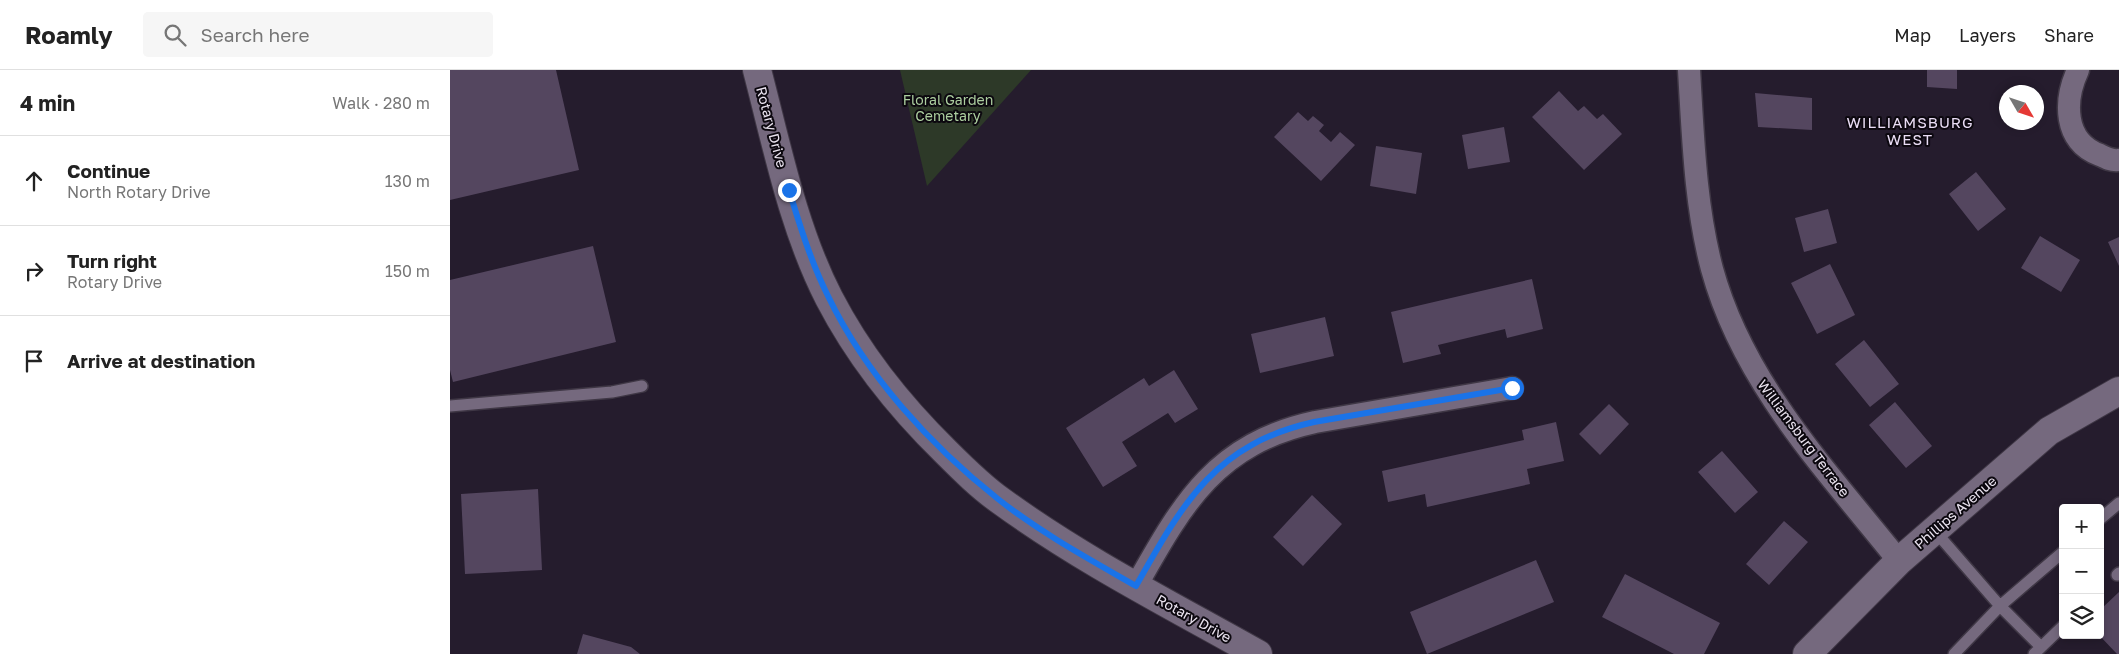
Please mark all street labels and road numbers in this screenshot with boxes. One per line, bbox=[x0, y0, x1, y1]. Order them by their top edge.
street label: Rotary Drive bbox=[753, 85, 791, 169]
street label: Williamsburg Terrace bbox=[1754, 376, 1854, 500]
street label: Phillips Avenue bbox=[1910, 472, 2000, 552]
street label: Rotary Drive bbox=[1153, 590, 1235, 646]

